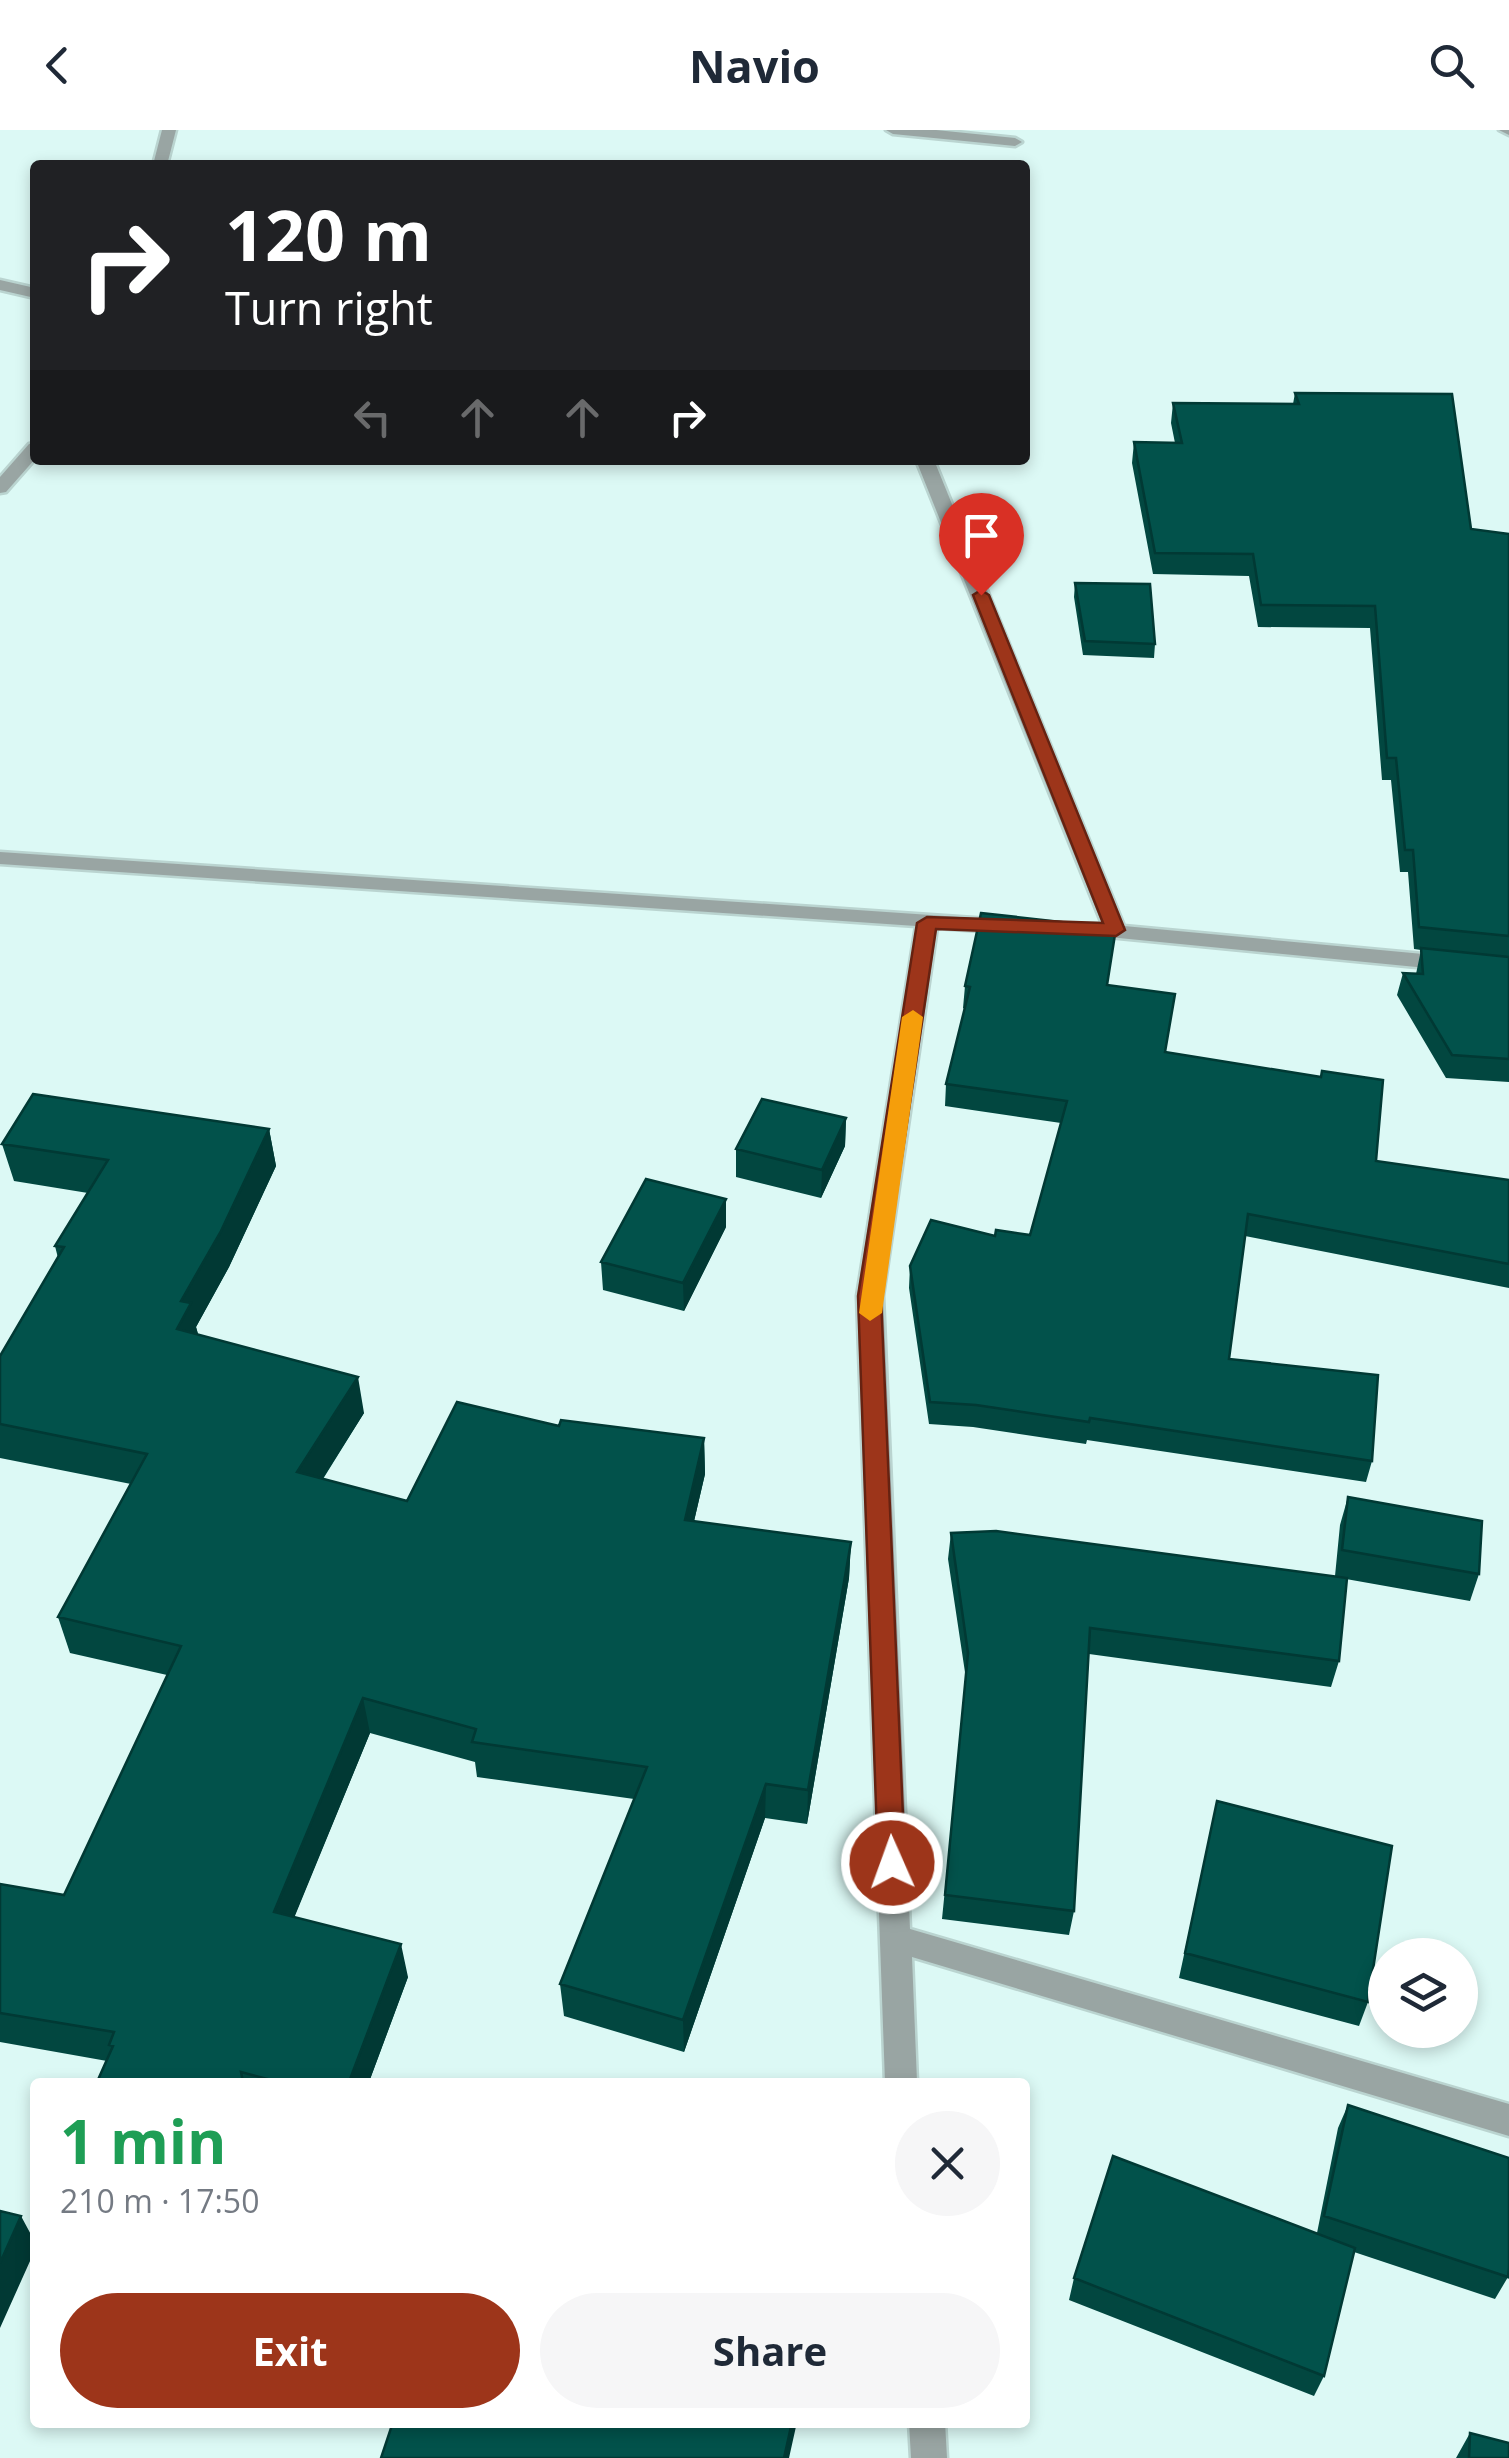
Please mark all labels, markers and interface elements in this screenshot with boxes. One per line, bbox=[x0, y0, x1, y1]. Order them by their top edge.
text: Navio bbox=[689, 35, 820, 96]
icon: back bbox=[30, 38, 85, 93]
icon: search bbox=[1424, 38, 1479, 93]
text: 120 m bbox=[225, 186, 432, 282]
icon: right bbox=[60, 200, 190, 330]
text: Turn right bbox=[225, 277, 433, 338]
icon: left bbox=[345, 390, 400, 445]
icon: ahead bbox=[450, 390, 505, 445]
icon: ahead bbox=[555, 390, 610, 445]
icon: right bbox=[660, 390, 715, 445]
pin bbox=[939, 493, 1024, 596]
icon: arrive bbox=[954, 508, 1009, 563]
position arrow bbox=[840, 1811, 944, 1915]
map controls bbox=[1368, 1938, 1478, 2048]
button: layers bbox=[1368, 1938, 1478, 2048]
text: 1 min bbox=[60, 2100, 227, 2182]
button: close bbox=[895, 2111, 1000, 2216]
text: 210 m · 17:50 bbox=[60, 2179, 259, 2222]
button: Exit bbox=[60, 2293, 520, 2408]
button: Share bbox=[540, 2293, 1000, 2408]

